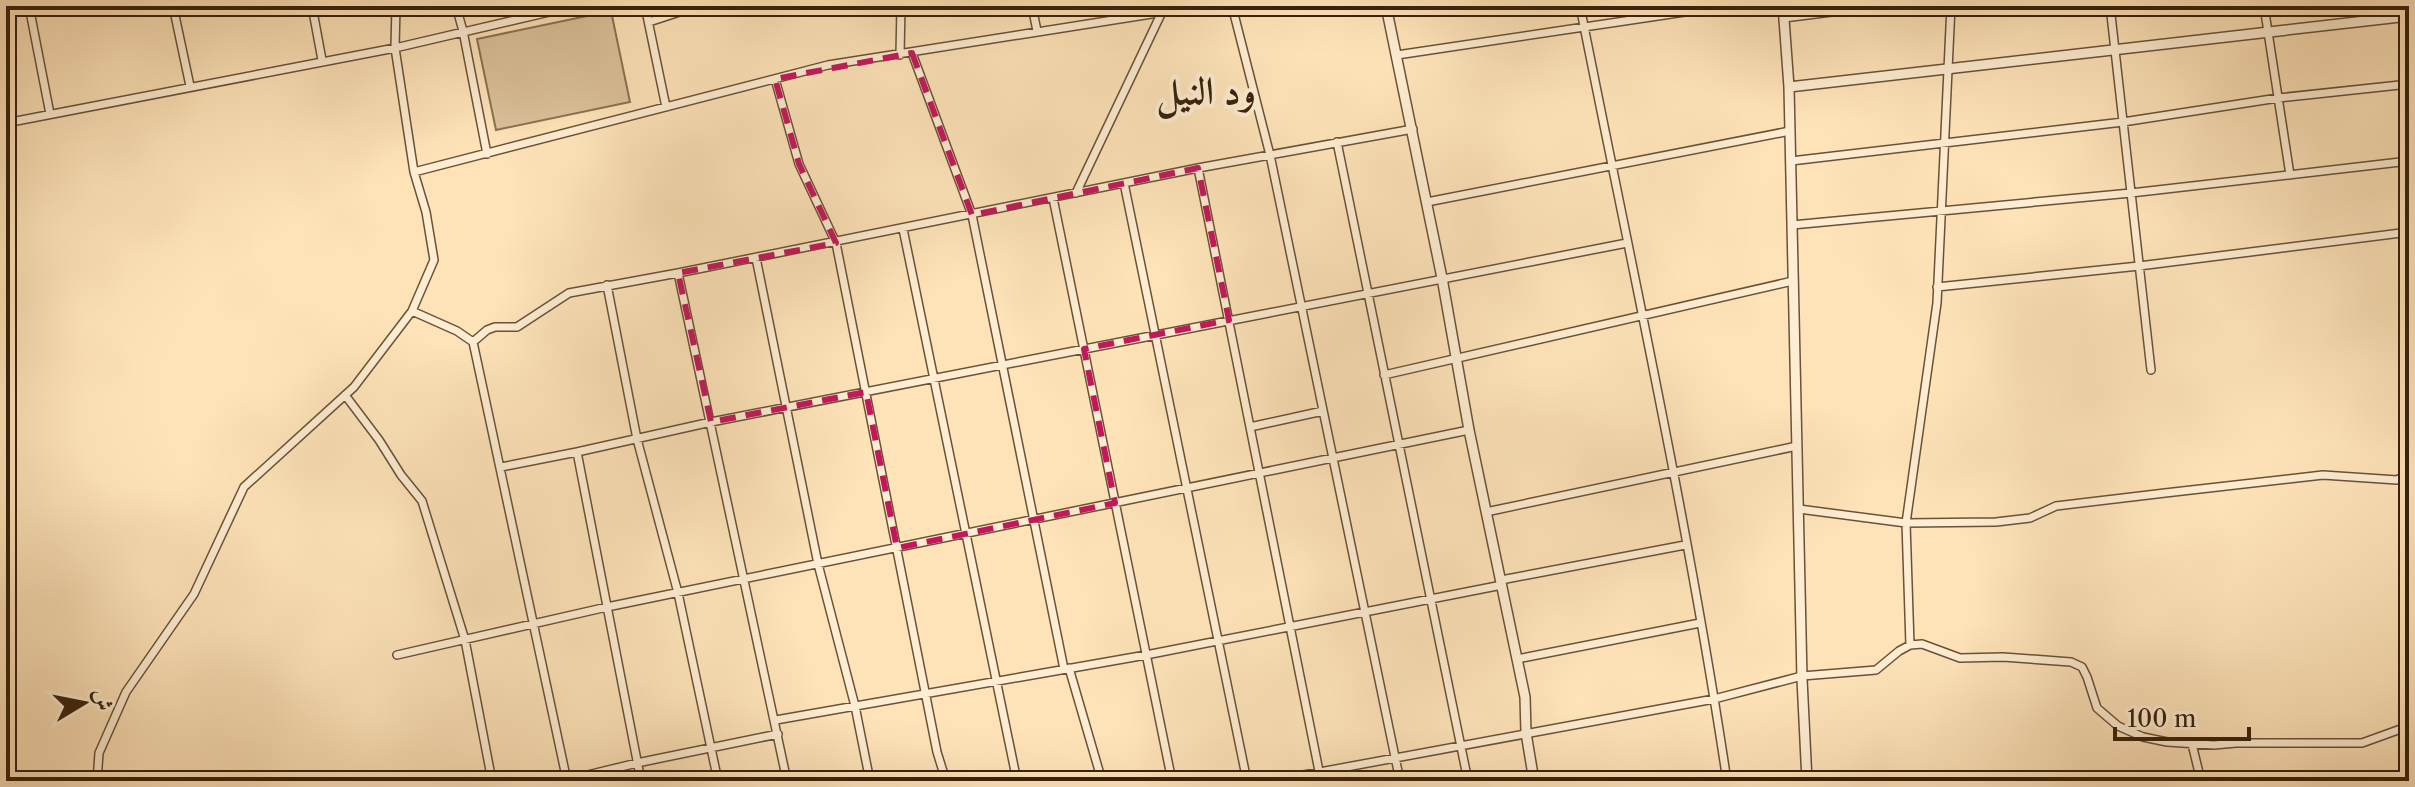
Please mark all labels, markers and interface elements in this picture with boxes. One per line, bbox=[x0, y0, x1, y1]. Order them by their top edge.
district label: ود النيل bbox=[1156, 67, 1256, 119]
north arrow bbox=[44, 663, 124, 743]
text: ش bbox=[88, 687, 118, 713]
scale bar bbox=[2115, 691, 2249, 741]
text: 100 m bbox=[2127, 704, 2196, 733]

